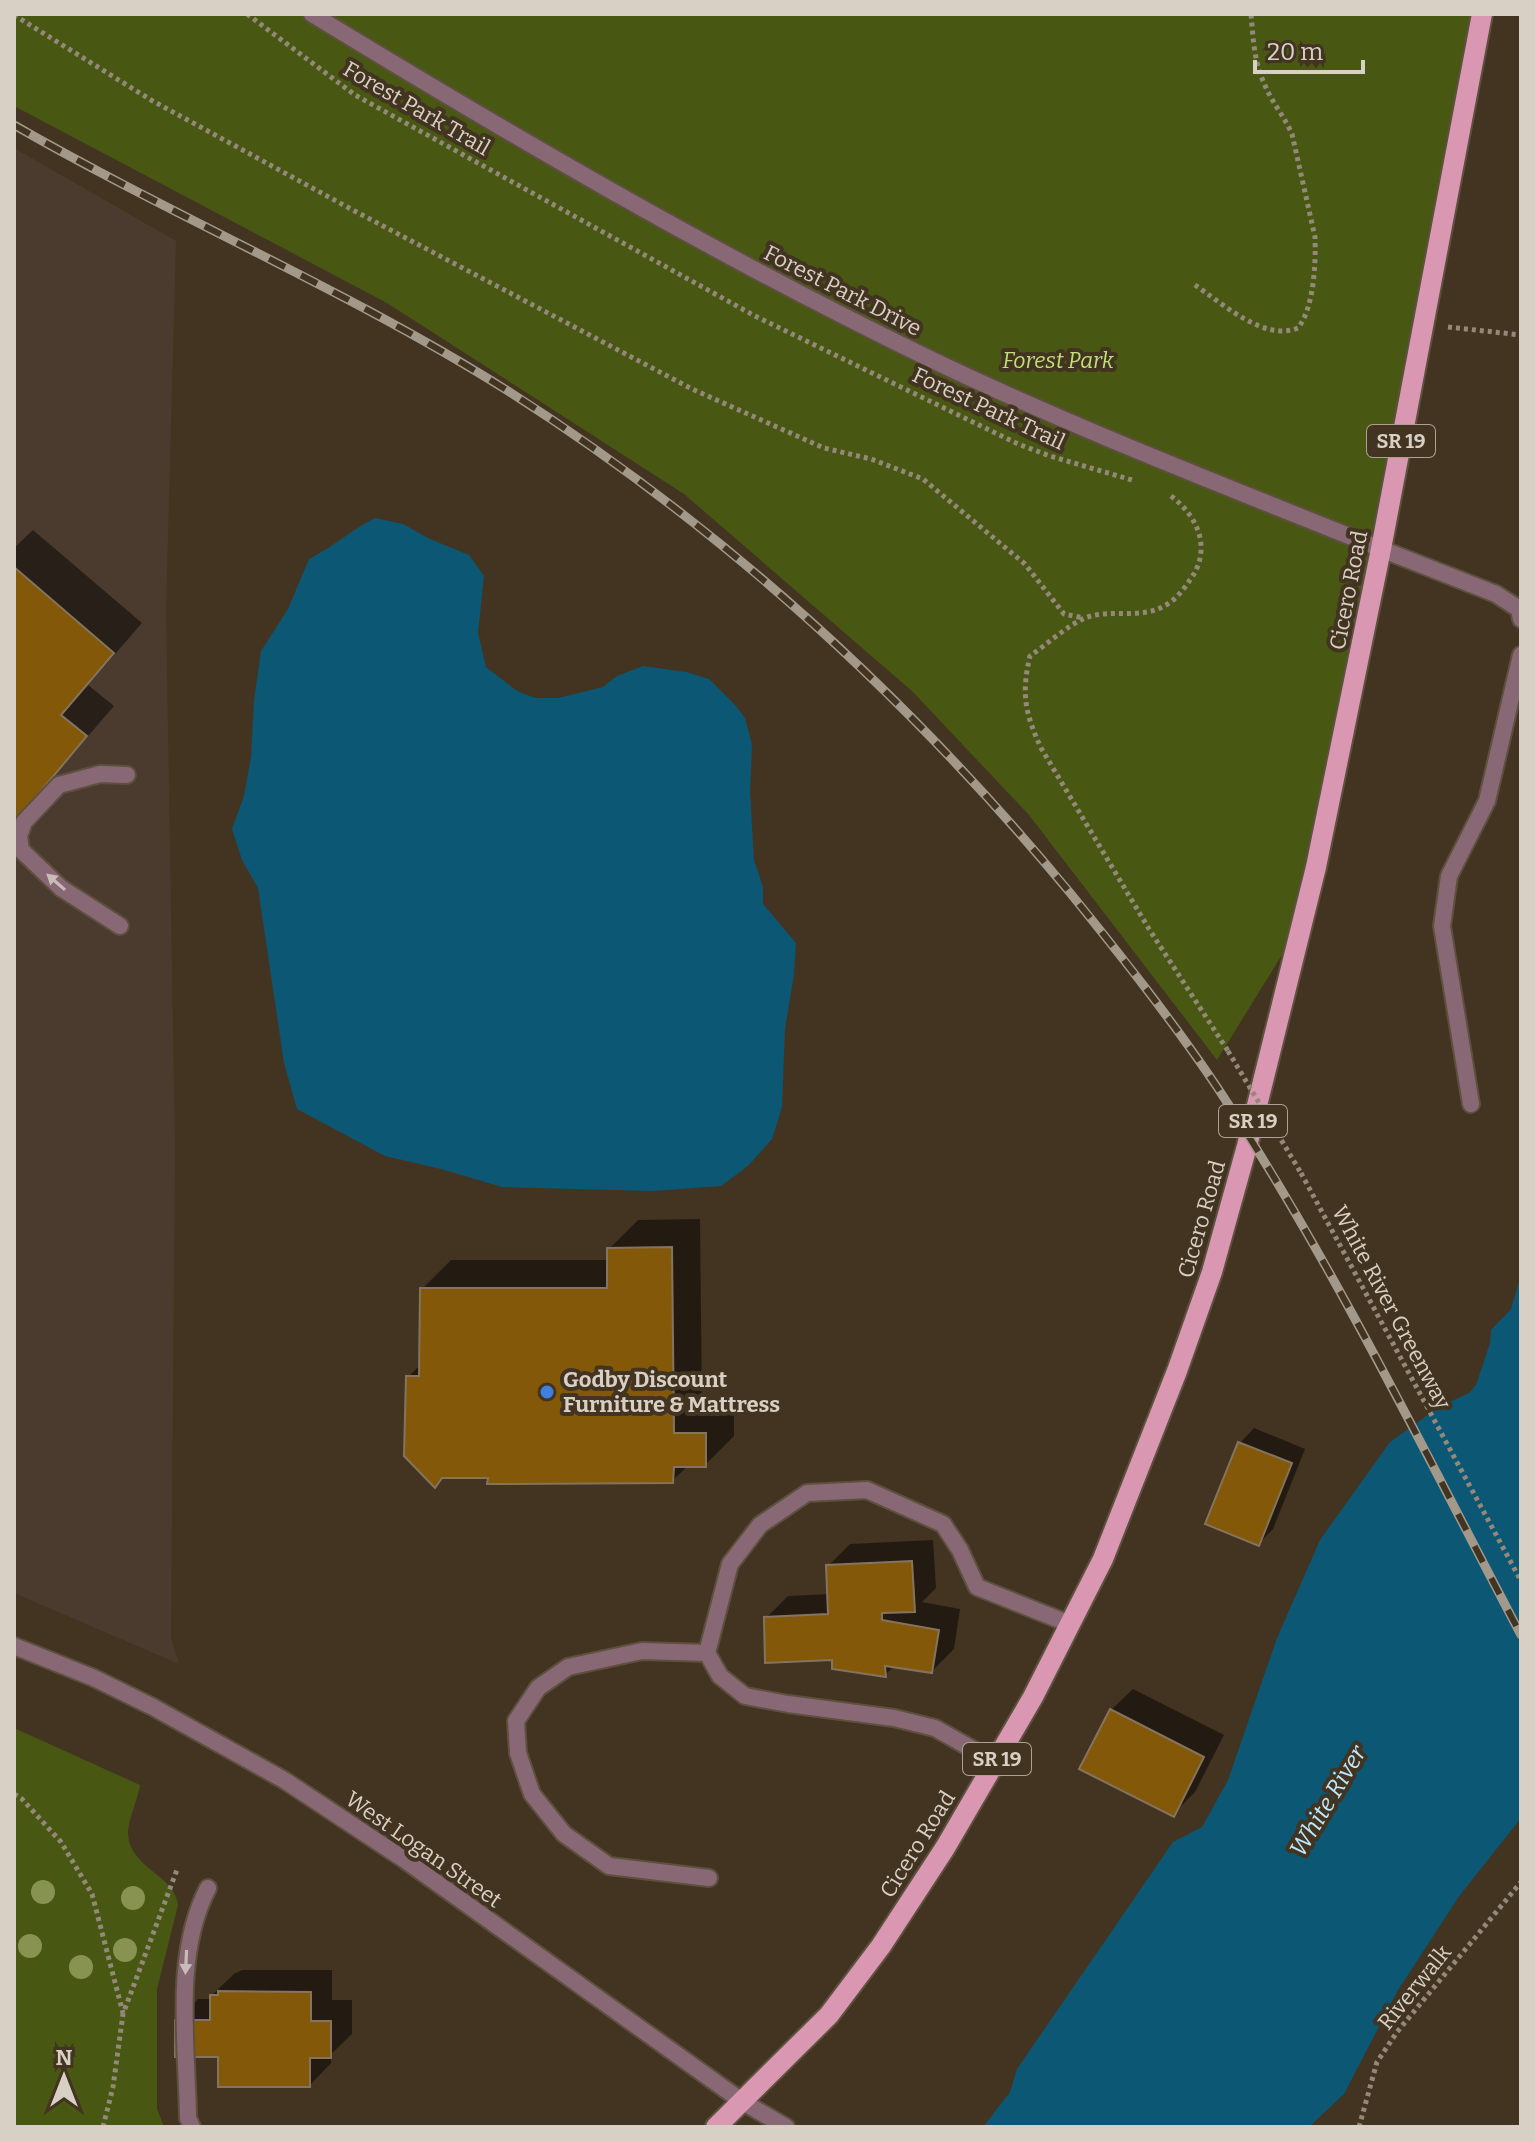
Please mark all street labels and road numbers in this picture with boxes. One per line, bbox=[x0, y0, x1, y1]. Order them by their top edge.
street label: Forest Park Trail bbox=[338, 55, 495, 161]
street label: Forest Park Drive bbox=[760, 239, 926, 342]
street label: Forest Park Trail bbox=[908, 361, 1069, 456]
road number: SR 19 bbox=[1367, 425, 1435, 457]
street label: Cicero Road bbox=[1324, 528, 1373, 652]
road number: SR 19 bbox=[1219, 1105, 1287, 1137]
street label: Cicero Road bbox=[1172, 1157, 1231, 1281]
street label: White River Greenway bbox=[1326, 1201, 1457, 1414]
road number: SR 19 bbox=[963, 1743, 1031, 1775]
street label: West Logan Street bbox=[340, 1785, 507, 1914]
street label: Cicero Road bbox=[874, 1786, 961, 1903]
street label: Riverwalk bbox=[1372, 1939, 1457, 2035]

